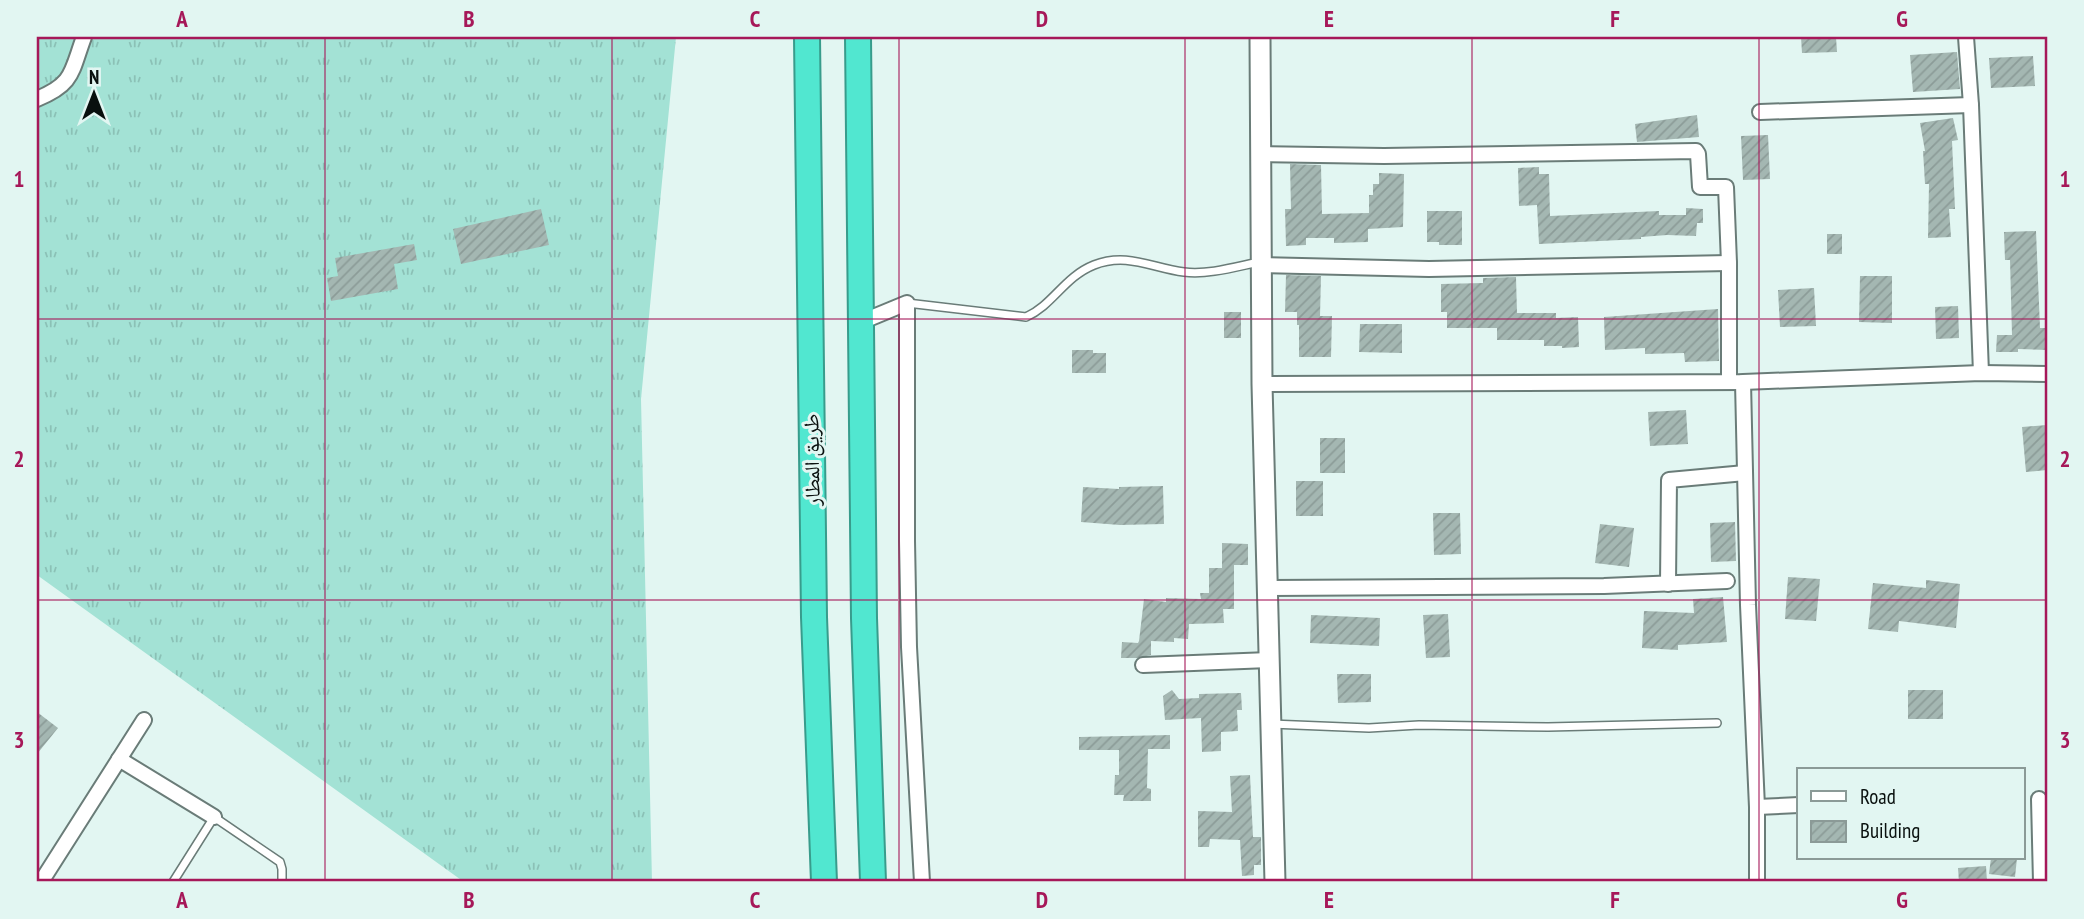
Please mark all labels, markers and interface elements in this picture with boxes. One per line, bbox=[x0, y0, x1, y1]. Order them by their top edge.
text: A bbox=[175, 4, 188, 33]
text: B bbox=[463, 4, 475, 33]
text: C bbox=[750, 4, 761, 33]
text: D bbox=[1036, 4, 1048, 33]
text: E bbox=[1324, 4, 1334, 33]
text: F bbox=[1610, 4, 1620, 33]
text: G bbox=[1896, 4, 1908, 33]
north arrow bbox=[60, 60, 130, 130]
text: N bbox=[89, 65, 99, 89]
text: 1 bbox=[14, 164, 25, 193]
text: 1 bbox=[2060, 164, 2071, 193]
street label: طريق المطار bbox=[797, 414, 826, 507]
text: 2 bbox=[14, 444, 25, 473]
text: 2 bbox=[2060, 444, 2071, 473]
text: 3 bbox=[14, 725, 25, 754]
text: 3 bbox=[2060, 725, 2071, 754]
legend bbox=[1797, 768, 2024, 860]
text: Road bbox=[1860, 783, 1896, 810]
text: Building bbox=[1860, 817, 1920, 844]
text: A bbox=[175, 885, 188, 914]
text: B bbox=[463, 885, 475, 914]
text: C bbox=[750, 885, 761, 914]
text: D bbox=[1036, 885, 1048, 914]
text: E bbox=[1324, 885, 1334, 914]
text: F bbox=[1610, 885, 1620, 914]
text: G bbox=[1896, 885, 1908, 914]

